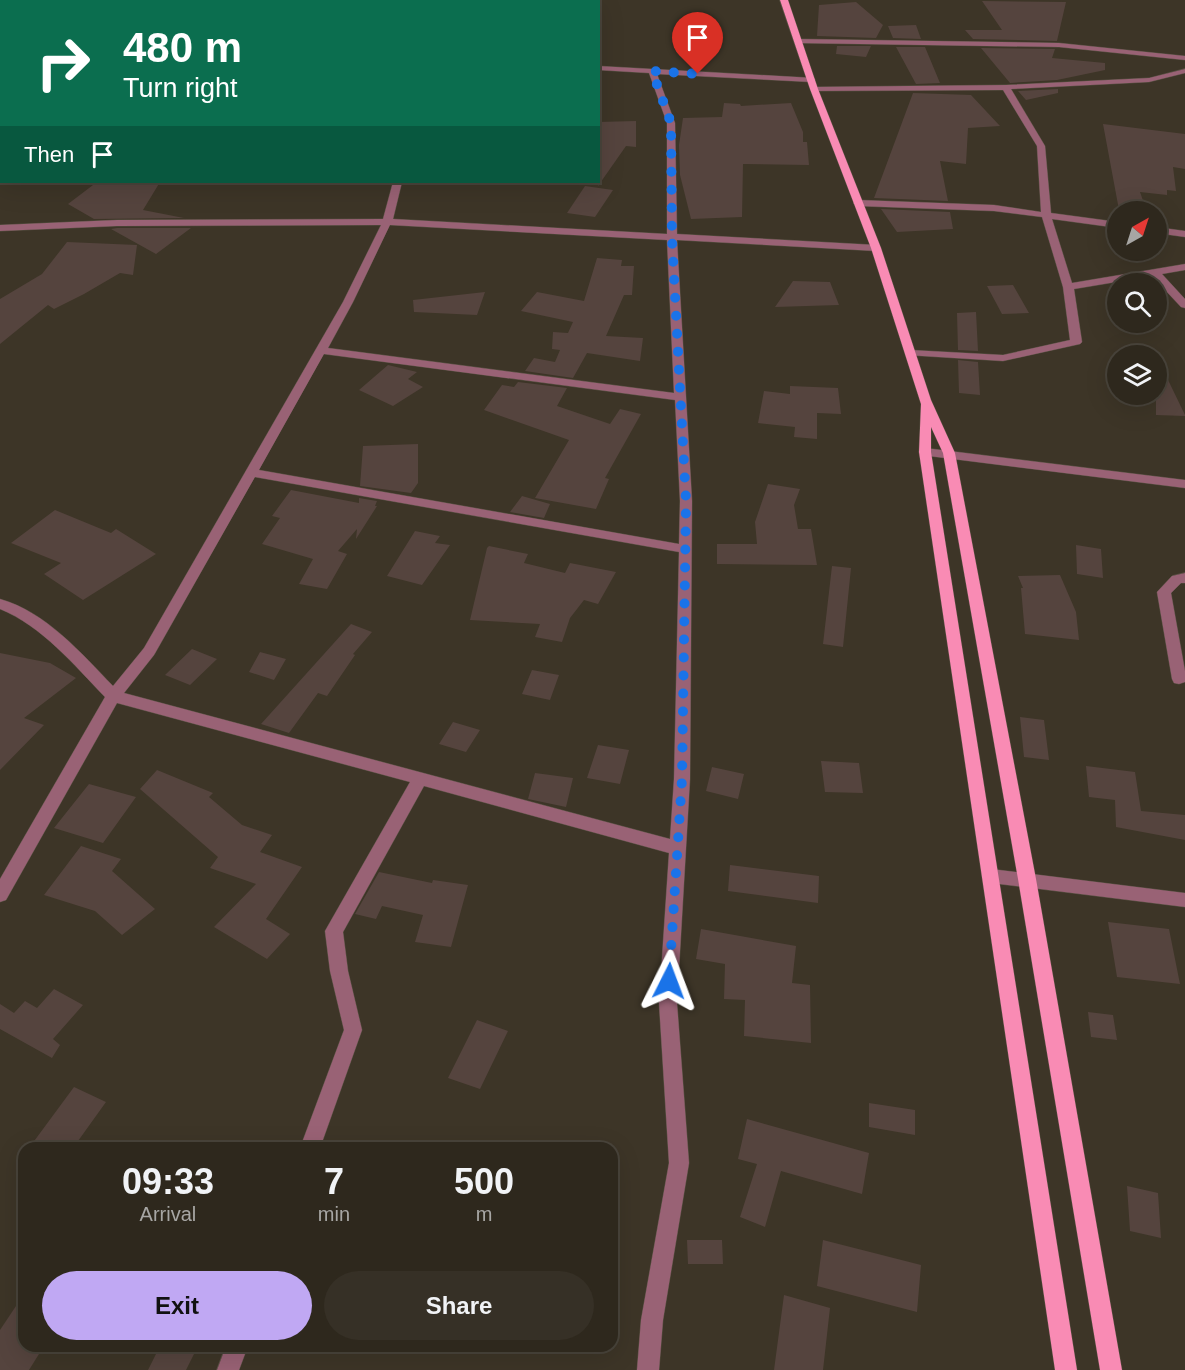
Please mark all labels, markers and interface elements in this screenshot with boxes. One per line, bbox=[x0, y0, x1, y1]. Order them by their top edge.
pin bbox=[672, 12, 723, 74]
icon: arrive bbox=[681, 21, 714, 54]
icon: right bbox=[24, 24, 102, 102]
text: 480 m bbox=[123, 24, 242, 71]
text: Turn right bbox=[123, 73, 238, 103]
icon: arrive bbox=[86, 138, 119, 171]
text: Then bbox=[24, 142, 74, 167]
north arrow bbox=[1107, 201, 1167, 261]
map controls bbox=[1107, 201, 1167, 405]
button: search bbox=[1107, 273, 1167, 333]
button: layers bbox=[1107, 345, 1167, 405]
position arrow bbox=[637, 949, 701, 1013]
text: 09:33 bbox=[122, 1161, 214, 1202]
text: 7 bbox=[324, 1161, 344, 1202]
text: 500 bbox=[454, 1161, 514, 1202]
text: Arrival bbox=[140, 1203, 196, 1225]
text: min bbox=[318, 1203, 350, 1225]
text: m bbox=[476, 1203, 492, 1225]
button: Exit bbox=[42, 1271, 312, 1340]
button: Share bbox=[324, 1271, 594, 1340]

